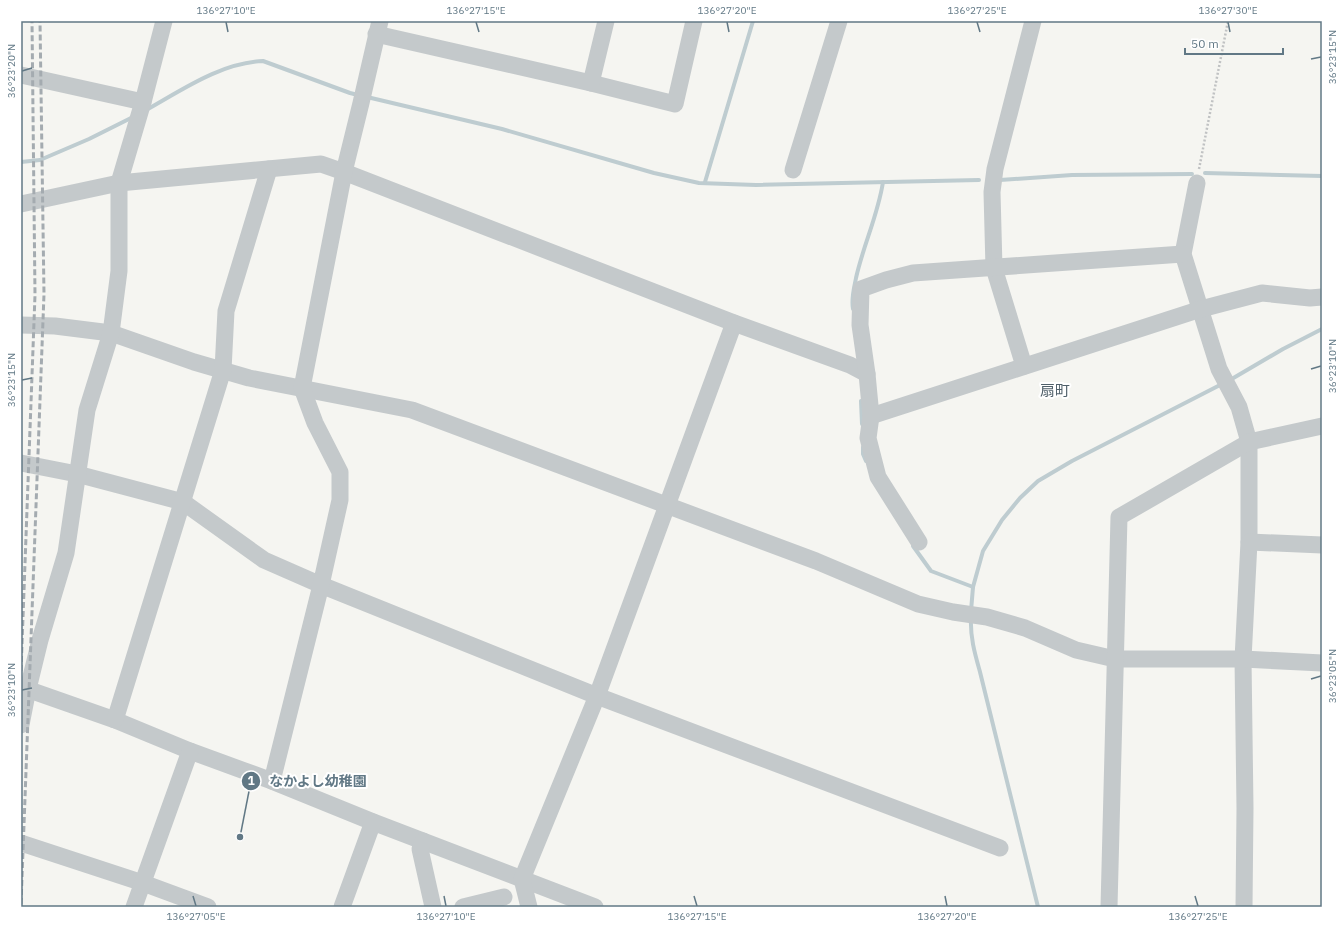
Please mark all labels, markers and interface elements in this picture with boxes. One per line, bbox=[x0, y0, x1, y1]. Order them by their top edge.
text: 136°27'10"E bbox=[196, 4, 256, 17]
text: 136°27'15"E bbox=[446, 4, 506, 17]
text: 136°27'20"E bbox=[697, 4, 757, 17]
text: 136°27'25"E bbox=[947, 4, 1007, 17]
text: 136°27'30"E bbox=[1198, 4, 1258, 17]
scale bar bbox=[1185, 30, 1283, 56]
text: 36°23'15"N bbox=[1326, 30, 1339, 84]
text: 50 m bbox=[1191, 36, 1219, 51]
text: 36°23'20"N bbox=[5, 44, 18, 98]
text: 36°23'10"N bbox=[1326, 339, 1339, 393]
text: 36°23'15"N bbox=[5, 353, 18, 407]
district label: 扇町 bbox=[1040, 381, 1070, 400]
text: 36°23'05"N bbox=[1326, 649, 1339, 703]
text: 36°23'10"N bbox=[5, 663, 18, 717]
callout: なかよし幼稚園 bbox=[241, 768, 375, 794]
text: なかよし幼稚園 bbox=[269, 772, 367, 790]
text: 1 bbox=[247, 773, 255, 788]
text: 136°27'05"E bbox=[166, 910, 226, 923]
text: 136°27'10"E bbox=[416, 910, 476, 923]
text: 136°27'15"E bbox=[667, 910, 727, 923]
text: 136°27'20"E bbox=[917, 910, 977, 923]
text: 136°27'25"E bbox=[1168, 910, 1228, 923]

